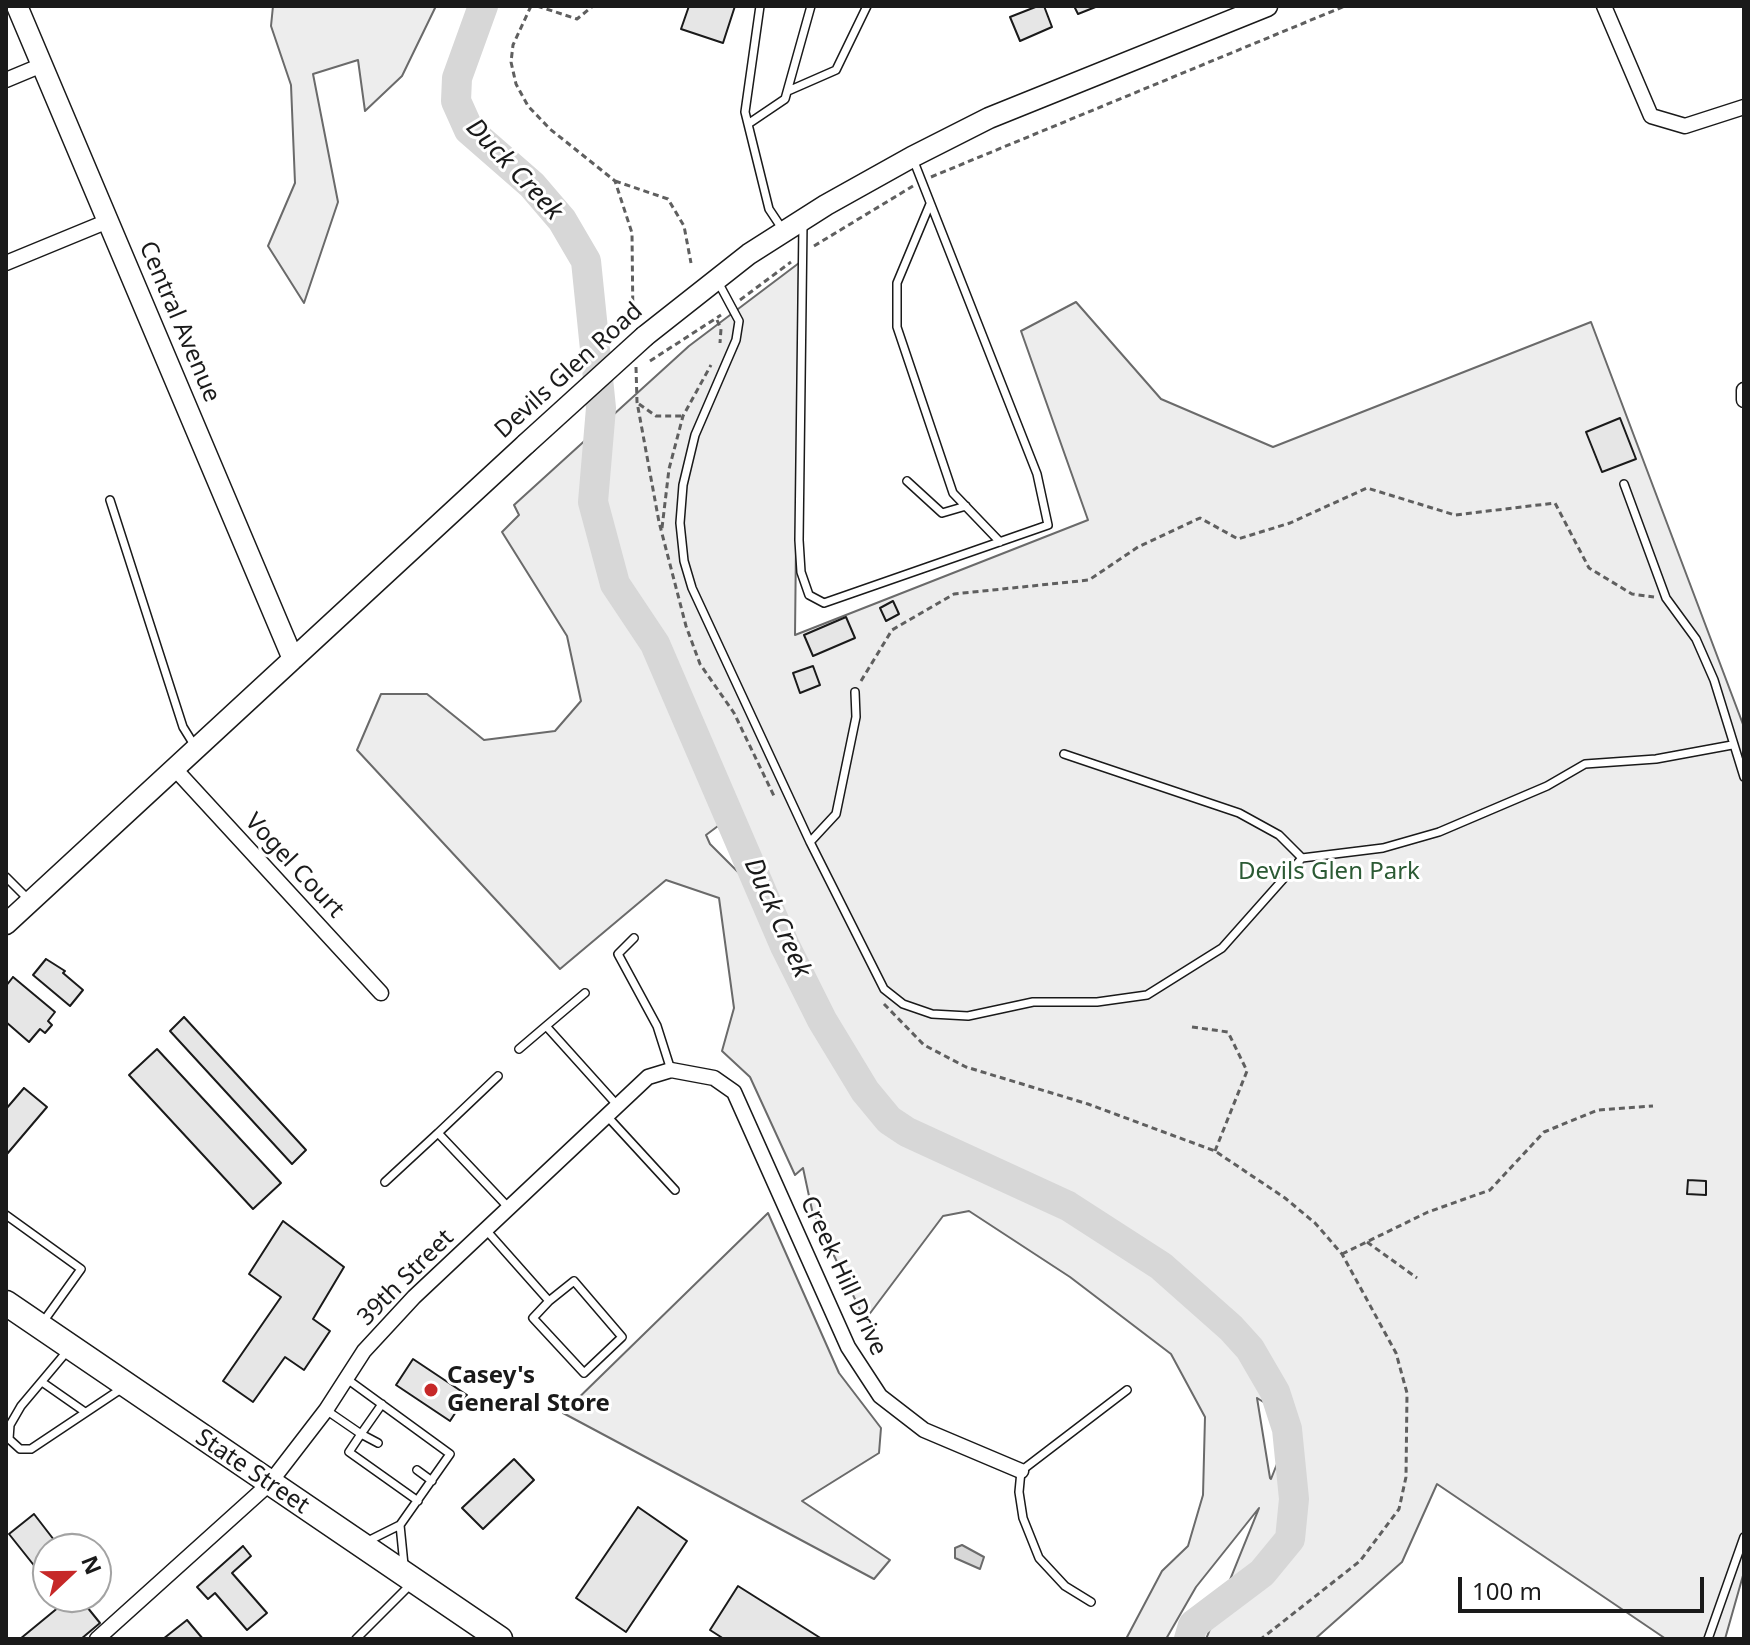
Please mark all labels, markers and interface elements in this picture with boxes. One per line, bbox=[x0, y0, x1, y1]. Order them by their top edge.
water label: Duck Creek bbox=[459, 113, 569, 227]
street label: Central Avenue bbox=[132, 237, 226, 407]
street label: Devils Glen Road bbox=[489, 297, 649, 445]
street label: Vogel Court bbox=[238, 808, 350, 924]
water label: Duck Creek bbox=[737, 853, 817, 983]
park label: Devils Glen Park bbox=[1238, 858, 1420, 886]
street label: Creek Hill Drive bbox=[793, 1192, 893, 1360]
street label: 39th Street bbox=[352, 1224, 460, 1332]
place label: Casey's General Store bbox=[447, 1362, 610, 1418]
marker: Casey's General Store bbox=[422, 1381, 440, 1399]
street label: State Street bbox=[190, 1424, 314, 1520]
north arrow bbox=[32, 1533, 112, 1613]
text: N bbox=[75, 1551, 110, 1579]
scale bar bbox=[1462, 1561, 1708, 1611]
text: 100 m bbox=[1472, 1574, 1542, 1607]

